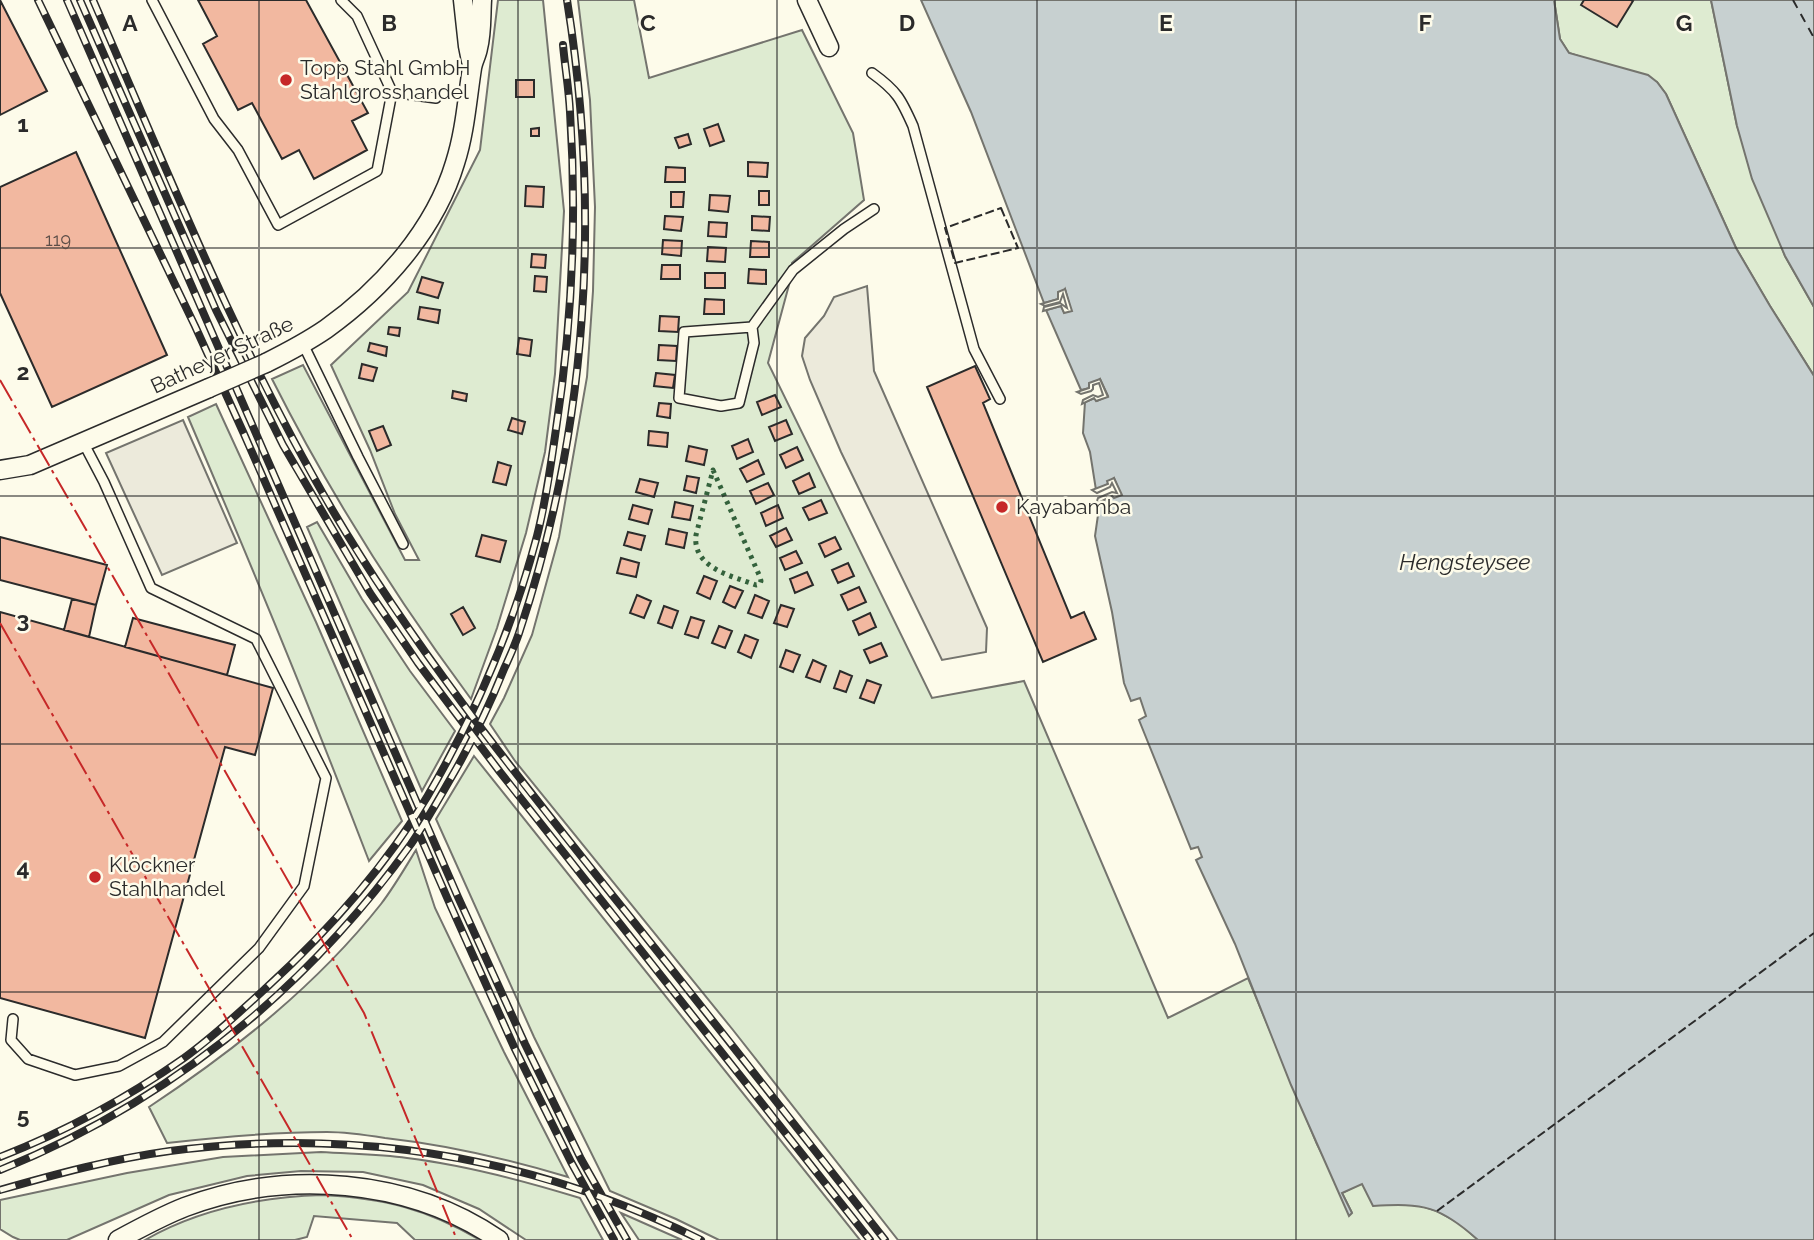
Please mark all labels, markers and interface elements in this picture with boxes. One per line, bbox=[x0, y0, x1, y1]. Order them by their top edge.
text: A bbox=[122, 9, 138, 36]
text: B bbox=[381, 9, 397, 36]
text: C bbox=[640, 9, 656, 36]
text: D bbox=[899, 9, 915, 36]
text: E bbox=[1159, 9, 1173, 36]
text: F bbox=[1418, 9, 1432, 36]
text: G bbox=[1676, 9, 1692, 36]
place label: Topp Stahl GmbH Stahlgrosshandel bbox=[300, 55, 471, 104]
marker: Topp Stahl GmbH Stahlgrosshandel bbox=[278, 72, 294, 88]
text: 1 bbox=[17, 110, 29, 137]
house number: 119 bbox=[45, 229, 71, 250]
street label: Batheyer Straße bbox=[147, 311, 297, 399]
text: 2 bbox=[17, 358, 29, 385]
place label: Kayabamba bbox=[1016, 494, 1131, 519]
marker: Kayabamba bbox=[994, 499, 1010, 515]
water label: Hengsteysee bbox=[1399, 548, 1531, 575]
text: 3 bbox=[17, 606, 29, 633]
place label: Klöckner Stahlhandel bbox=[109, 852, 225, 901]
text: 4 bbox=[16, 854, 30, 881]
marker: Klöckner Stahlhandel bbox=[87, 869, 103, 885]
text: 5 bbox=[17, 1102, 30, 1129]

